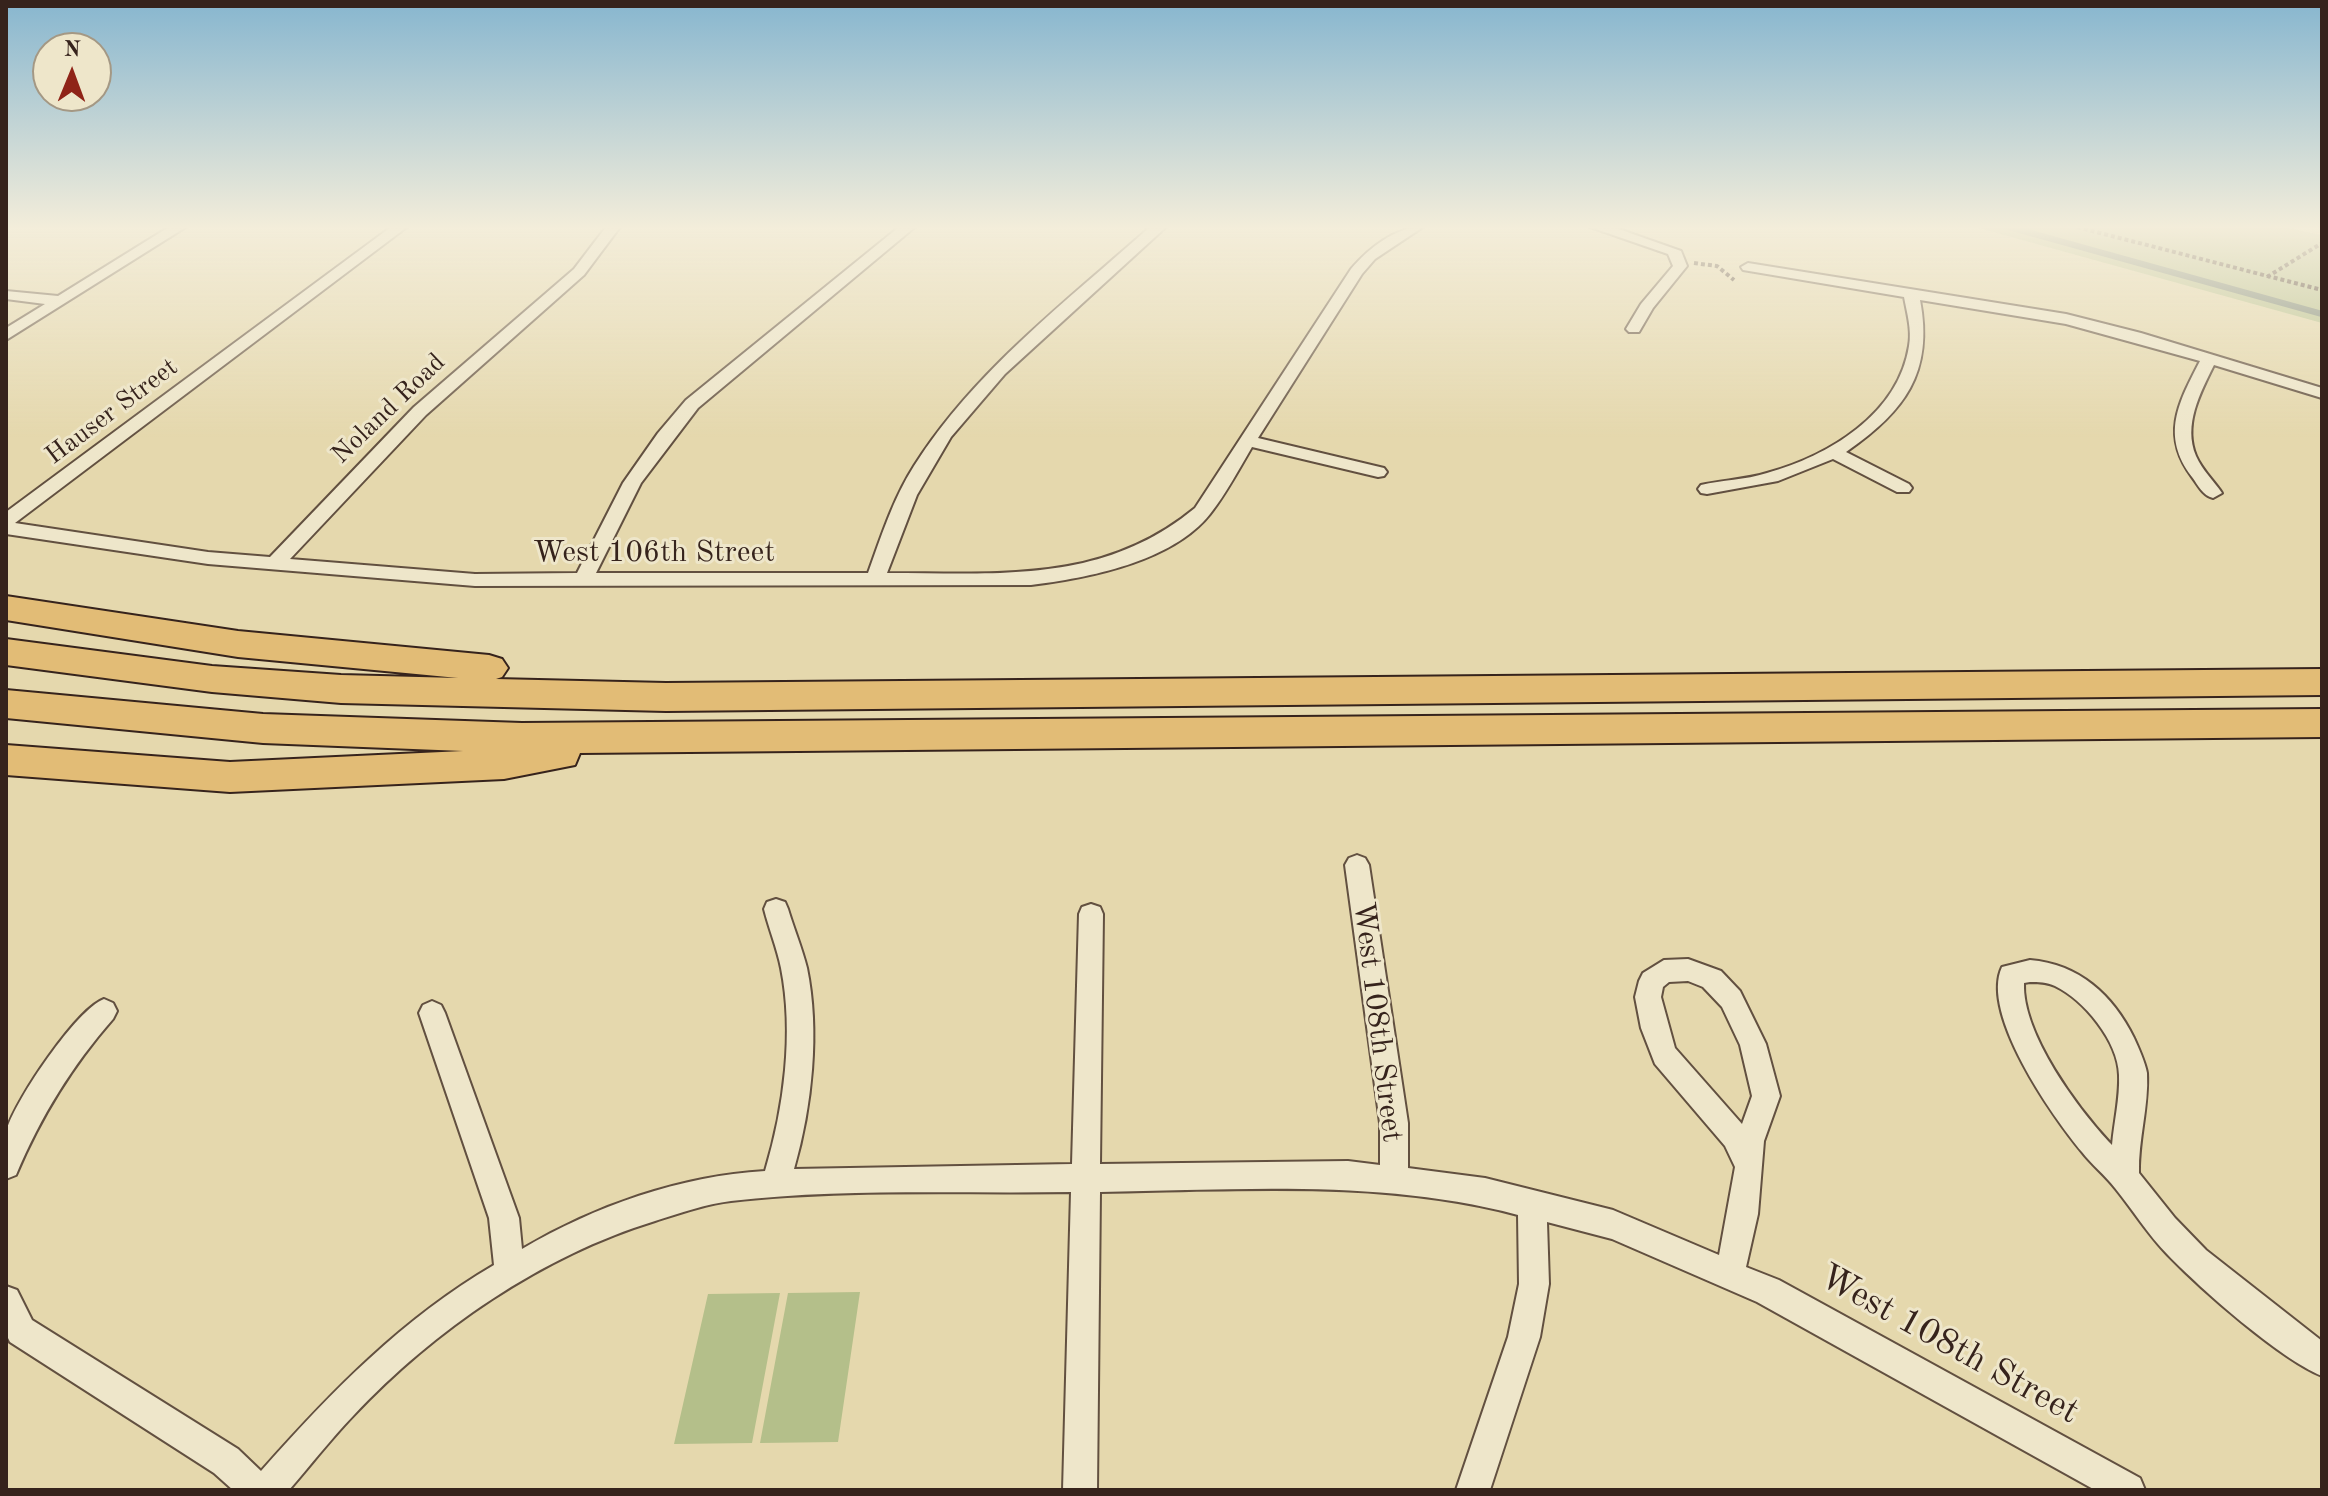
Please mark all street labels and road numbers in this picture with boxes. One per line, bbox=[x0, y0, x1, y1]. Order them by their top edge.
street label: Noland Road bbox=[326, 347, 452, 471]
street label: Hauser Street bbox=[40, 352, 184, 472]
street label: West 106th Street bbox=[533, 535, 775, 571]
street label: West 108th Street bbox=[1344, 900, 1410, 1144]
street label: West 108th Street bbox=[1812, 1256, 2086, 1434]

